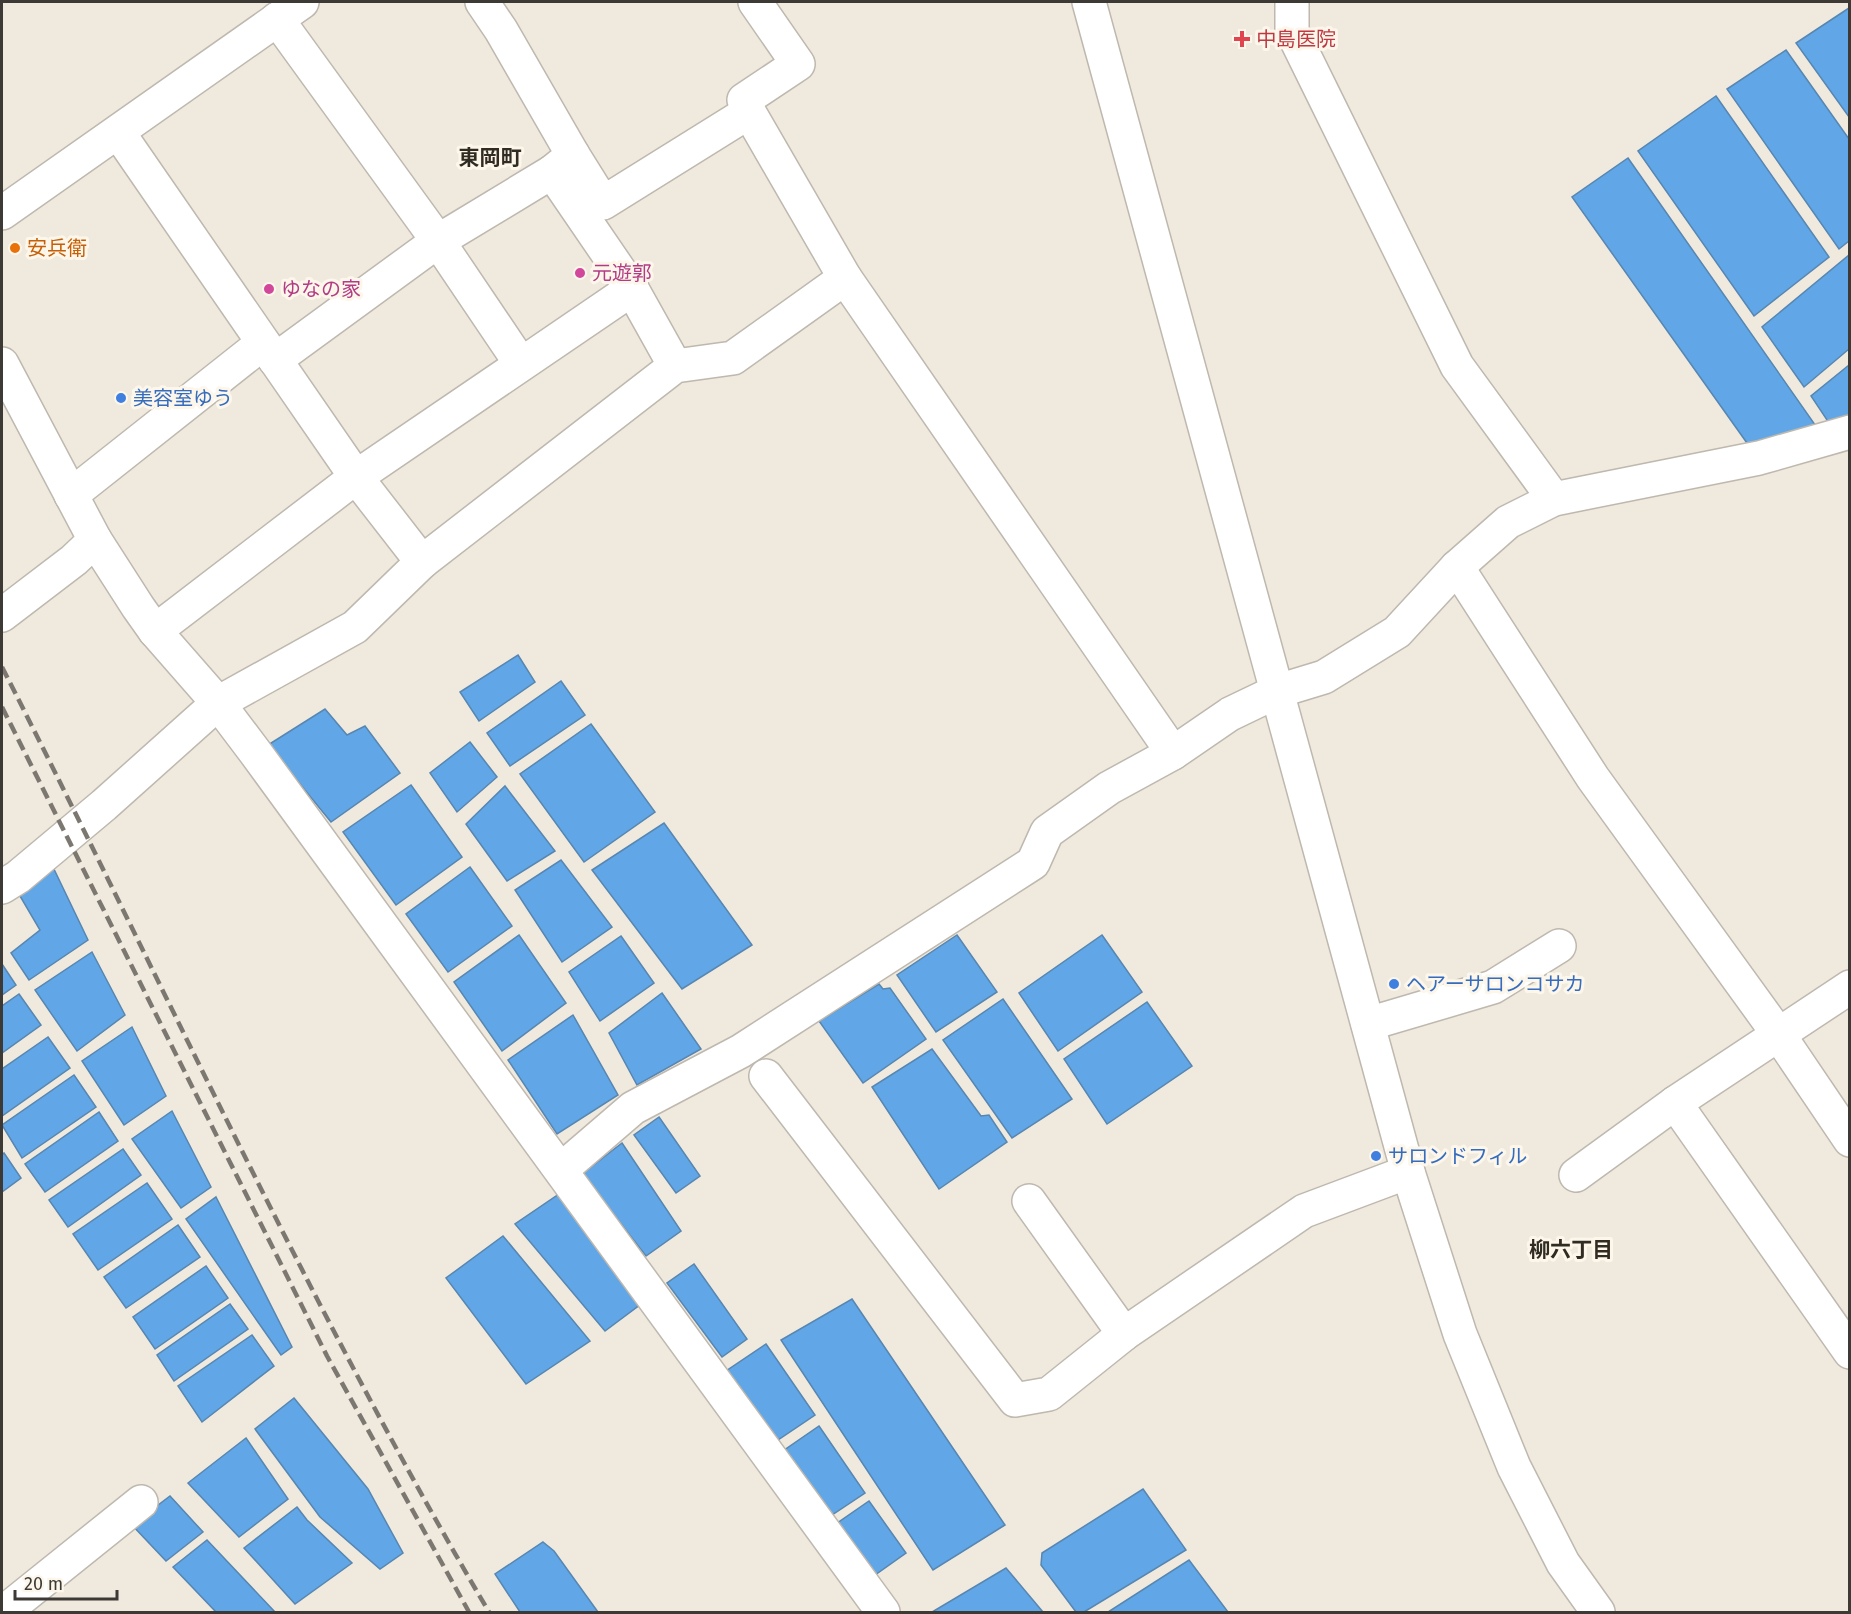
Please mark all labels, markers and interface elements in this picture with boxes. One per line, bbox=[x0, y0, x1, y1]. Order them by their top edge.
place label: 中島医院 bbox=[1256, 27, 1336, 51]
marker: 中島医院 bbox=[1233, 30, 1251, 48]
district label: 東岡町 bbox=[459, 145, 522, 171]
place label: 安兵衛 bbox=[27, 236, 87, 260]
marker: 安兵衛 bbox=[8, 241, 22, 255]
place label: 元遊郭 bbox=[592, 261, 652, 285]
marker: 元遊郭 bbox=[573, 266, 587, 280]
place label: ゆなの家 bbox=[281, 277, 361, 301]
marker: ゆなの家 bbox=[262, 282, 276, 296]
place label: 美容室ゆう bbox=[133, 386, 233, 410]
marker: 美容室ゆう bbox=[114, 391, 128, 405]
place label: ヘアーサロンコサカ bbox=[1406, 972, 1584, 996]
marker: ヘアーサロンコサカ bbox=[1387, 977, 1401, 991]
place label: サロンドフィル bbox=[1388, 1144, 1528, 1168]
marker: サロンドフィル bbox=[1369, 1149, 1383, 1163]
district label: 柳六丁目 bbox=[1529, 1237, 1613, 1263]
scale bar bbox=[15, 1563, 117, 1601]
text: 20 m bbox=[24, 1573, 63, 1595]

